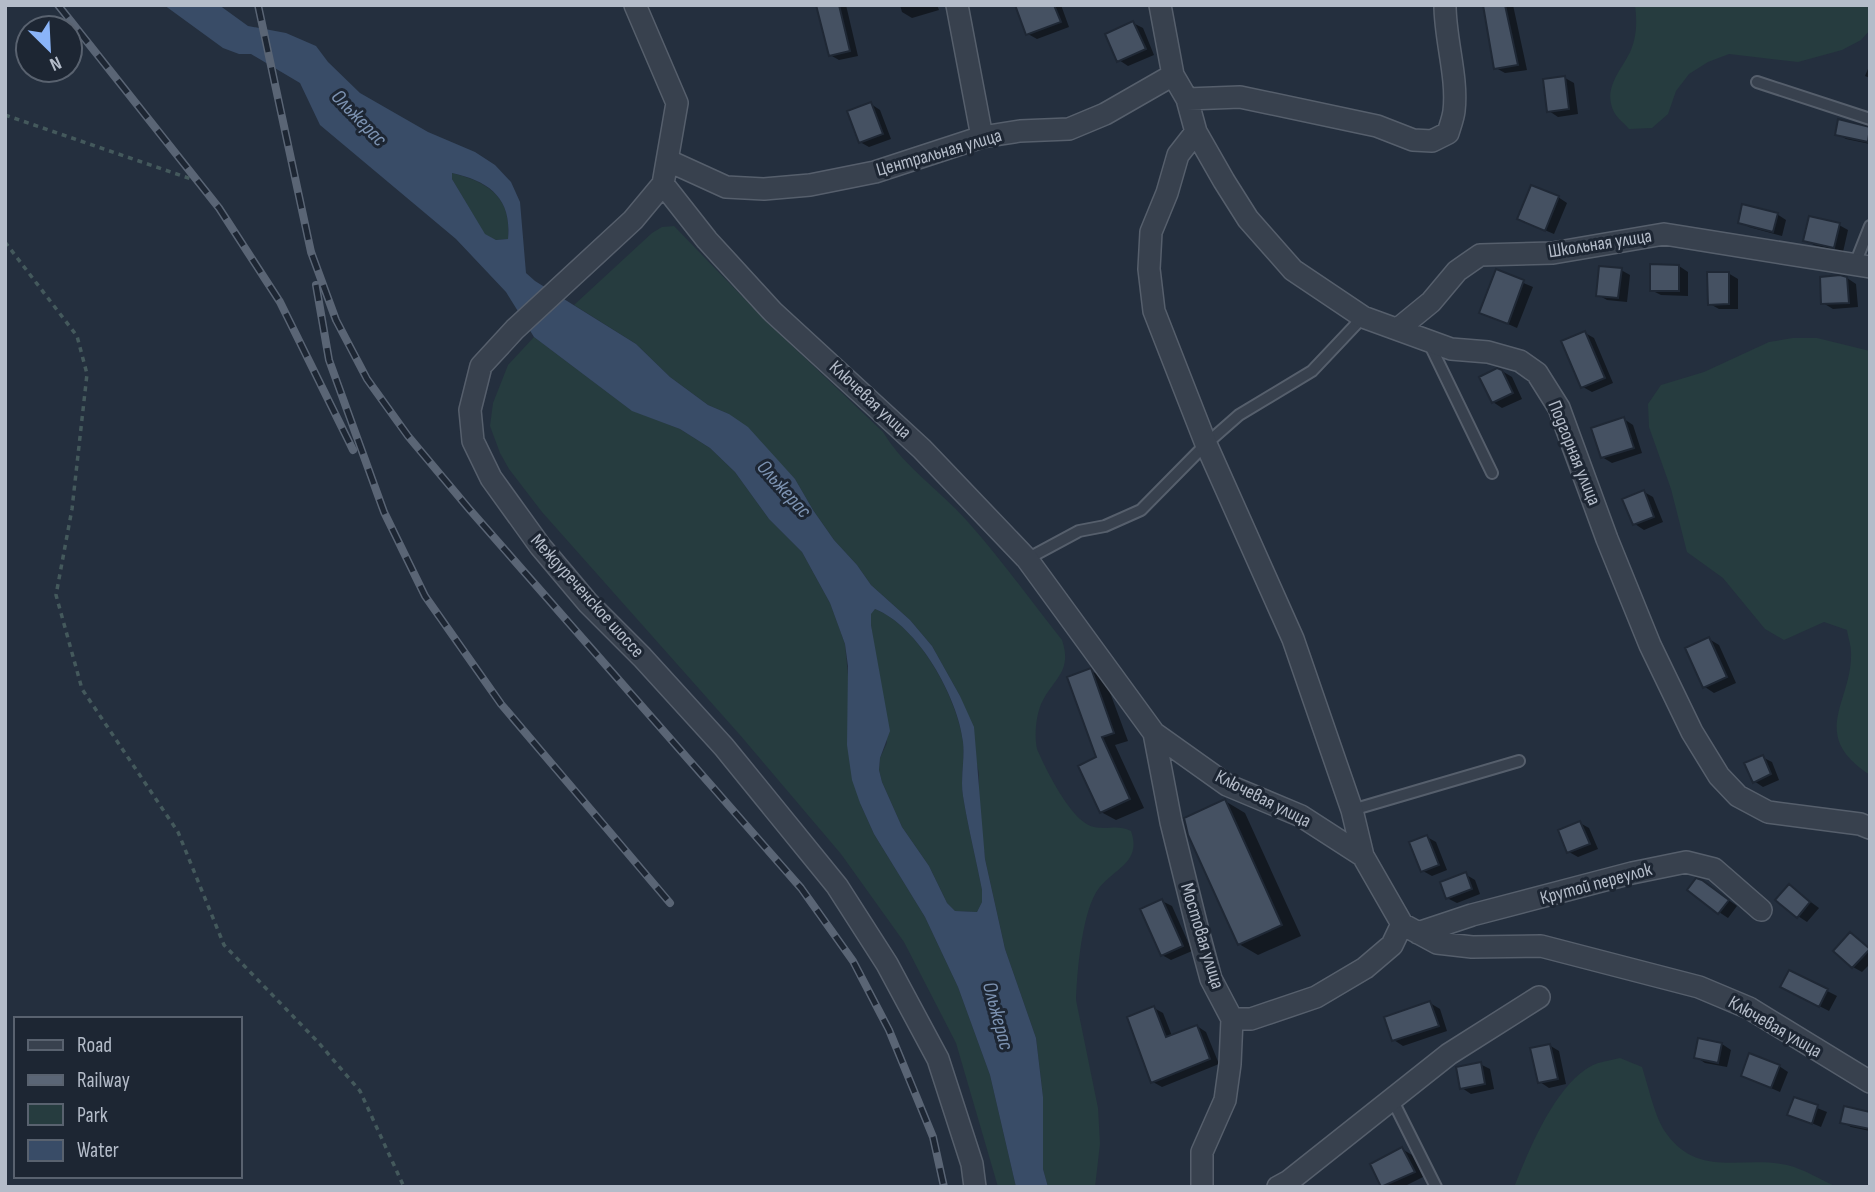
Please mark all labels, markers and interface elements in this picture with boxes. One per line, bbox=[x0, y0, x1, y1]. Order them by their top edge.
north arrow bbox=[14, 14, 84, 84]
text: N bbox=[46, 51, 65, 76]
water label: Ольжерас bbox=[326, 84, 393, 152]
street label: Центральная улица bbox=[874, 124, 1004, 182]
street label: Школьная улица bbox=[1547, 224, 1653, 264]
street label: Ключевая улица bbox=[824, 356, 916, 444]
street label: Подгорная улица bbox=[1543, 397, 1605, 509]
water label: Ольжерас bbox=[751, 455, 817, 524]
street label: Междуреченское шоссе bbox=[525, 529, 649, 663]
street label: Ключевая улица bbox=[1211, 765, 1315, 833]
street label: Крутой переулок bbox=[1538, 858, 1655, 910]
street label: Мостовая улица bbox=[1175, 880, 1229, 992]
water label: Ольжерас bbox=[977, 979, 1019, 1054]
street label: Ключевая улица bbox=[1724, 991, 1826, 1063]
legend bbox=[14, 1017, 242, 1178]
text: Road bbox=[77, 1033, 112, 1058]
text: Railway bbox=[77, 1068, 130, 1093]
text: Park bbox=[77, 1103, 108, 1128]
text: Water bbox=[77, 1138, 119, 1163]

